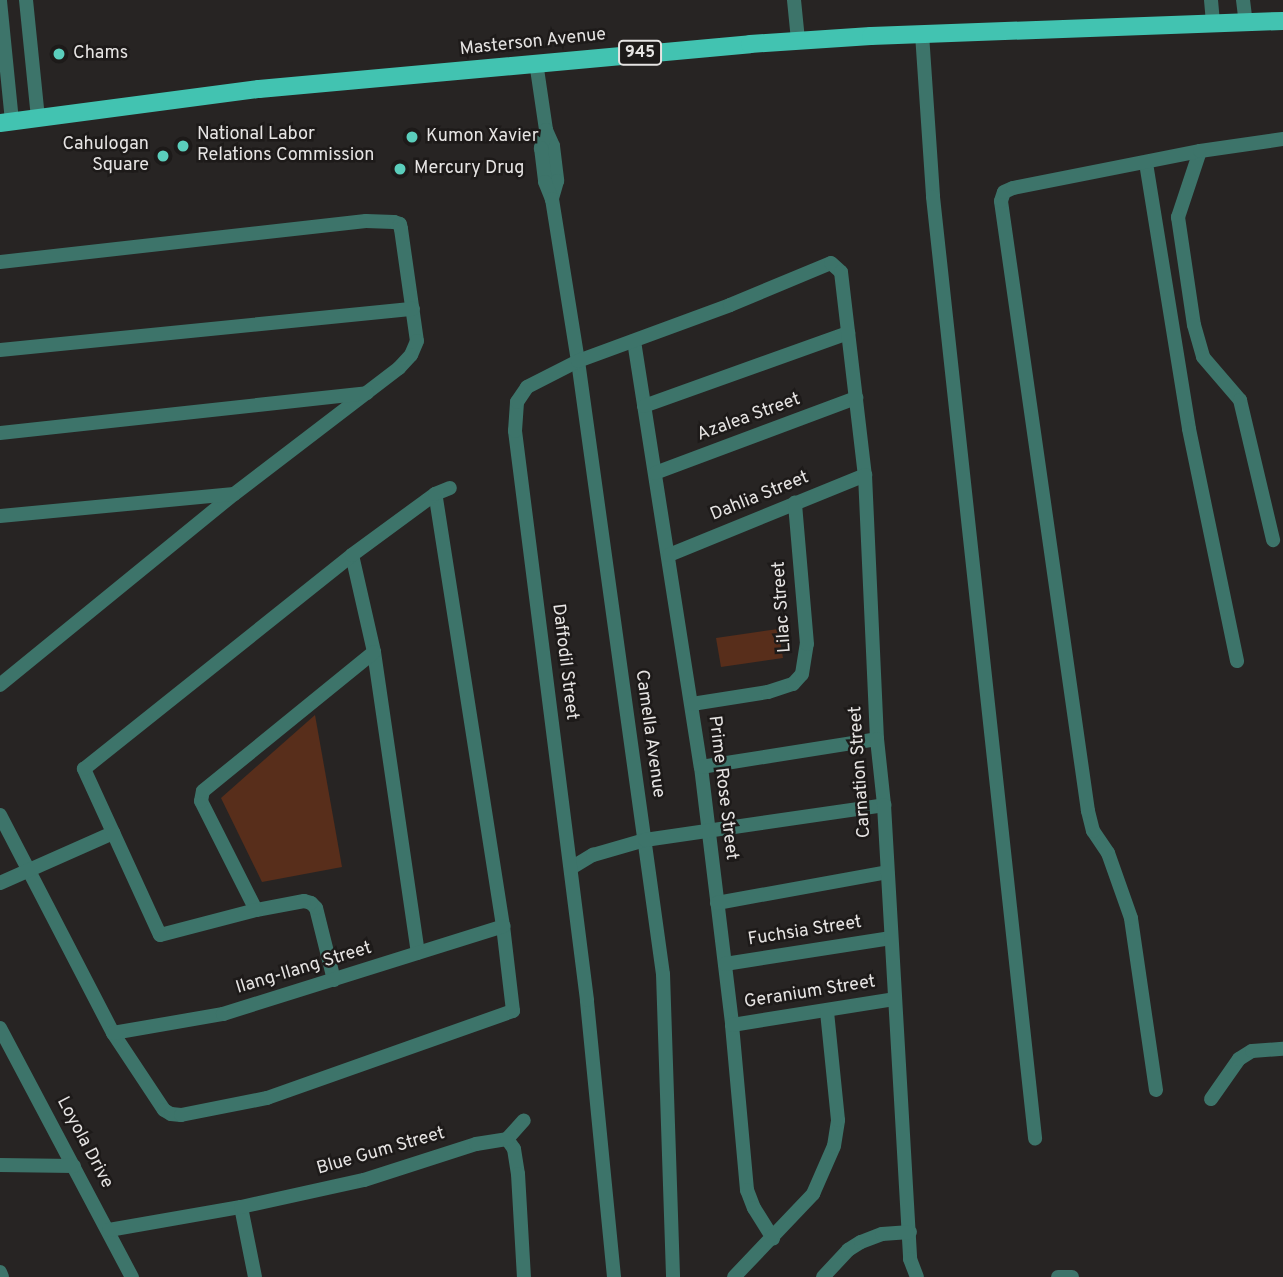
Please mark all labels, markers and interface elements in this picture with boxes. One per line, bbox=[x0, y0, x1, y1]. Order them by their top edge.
street label: Masterson Avenue bbox=[458, 25, 608, 61]
road number: 945 bbox=[617, 40, 663, 66]
place label: Chams bbox=[73, 43, 128, 65]
marker: Chams bbox=[51, 46, 67, 62]
place label: National Labor Relations Commission bbox=[197, 125, 374, 168]
place label: Kumon Xavier bbox=[426, 126, 539, 148]
marker: Kumon Xavier bbox=[404, 129, 420, 145]
place label: Cahulogan Square bbox=[62, 135, 149, 178]
marker: National Labor Relations Commission bbox=[175, 138, 191, 154]
marker: Cahulogan Square bbox=[155, 148, 171, 164]
place label: Mercury Drug bbox=[414, 158, 524, 180]
marker: Mercury Drug bbox=[392, 161, 408, 177]
street label: Azalea Street bbox=[694, 389, 804, 447]
street label: Dahlia Street bbox=[708, 467, 812, 527]
street label: Lilac Street bbox=[769, 560, 797, 654]
street label: Daffodil Street bbox=[546, 603, 582, 721]
street label: Camella Avenue bbox=[629, 668, 669, 800]
street label: Carnation Street bbox=[846, 705, 876, 839]
street label: Prime Rose Street bbox=[702, 715, 742, 861]
street label: Fuchsia Street bbox=[747, 912, 863, 952]
street label: Ilang-Ilang Street bbox=[233, 938, 375, 1000]
street label: Geranium Street bbox=[743, 972, 877, 1014]
street label: Loyola Drive bbox=[51, 1094, 117, 1192]
street label: Blue Gum Street bbox=[315, 1123, 447, 1181]

